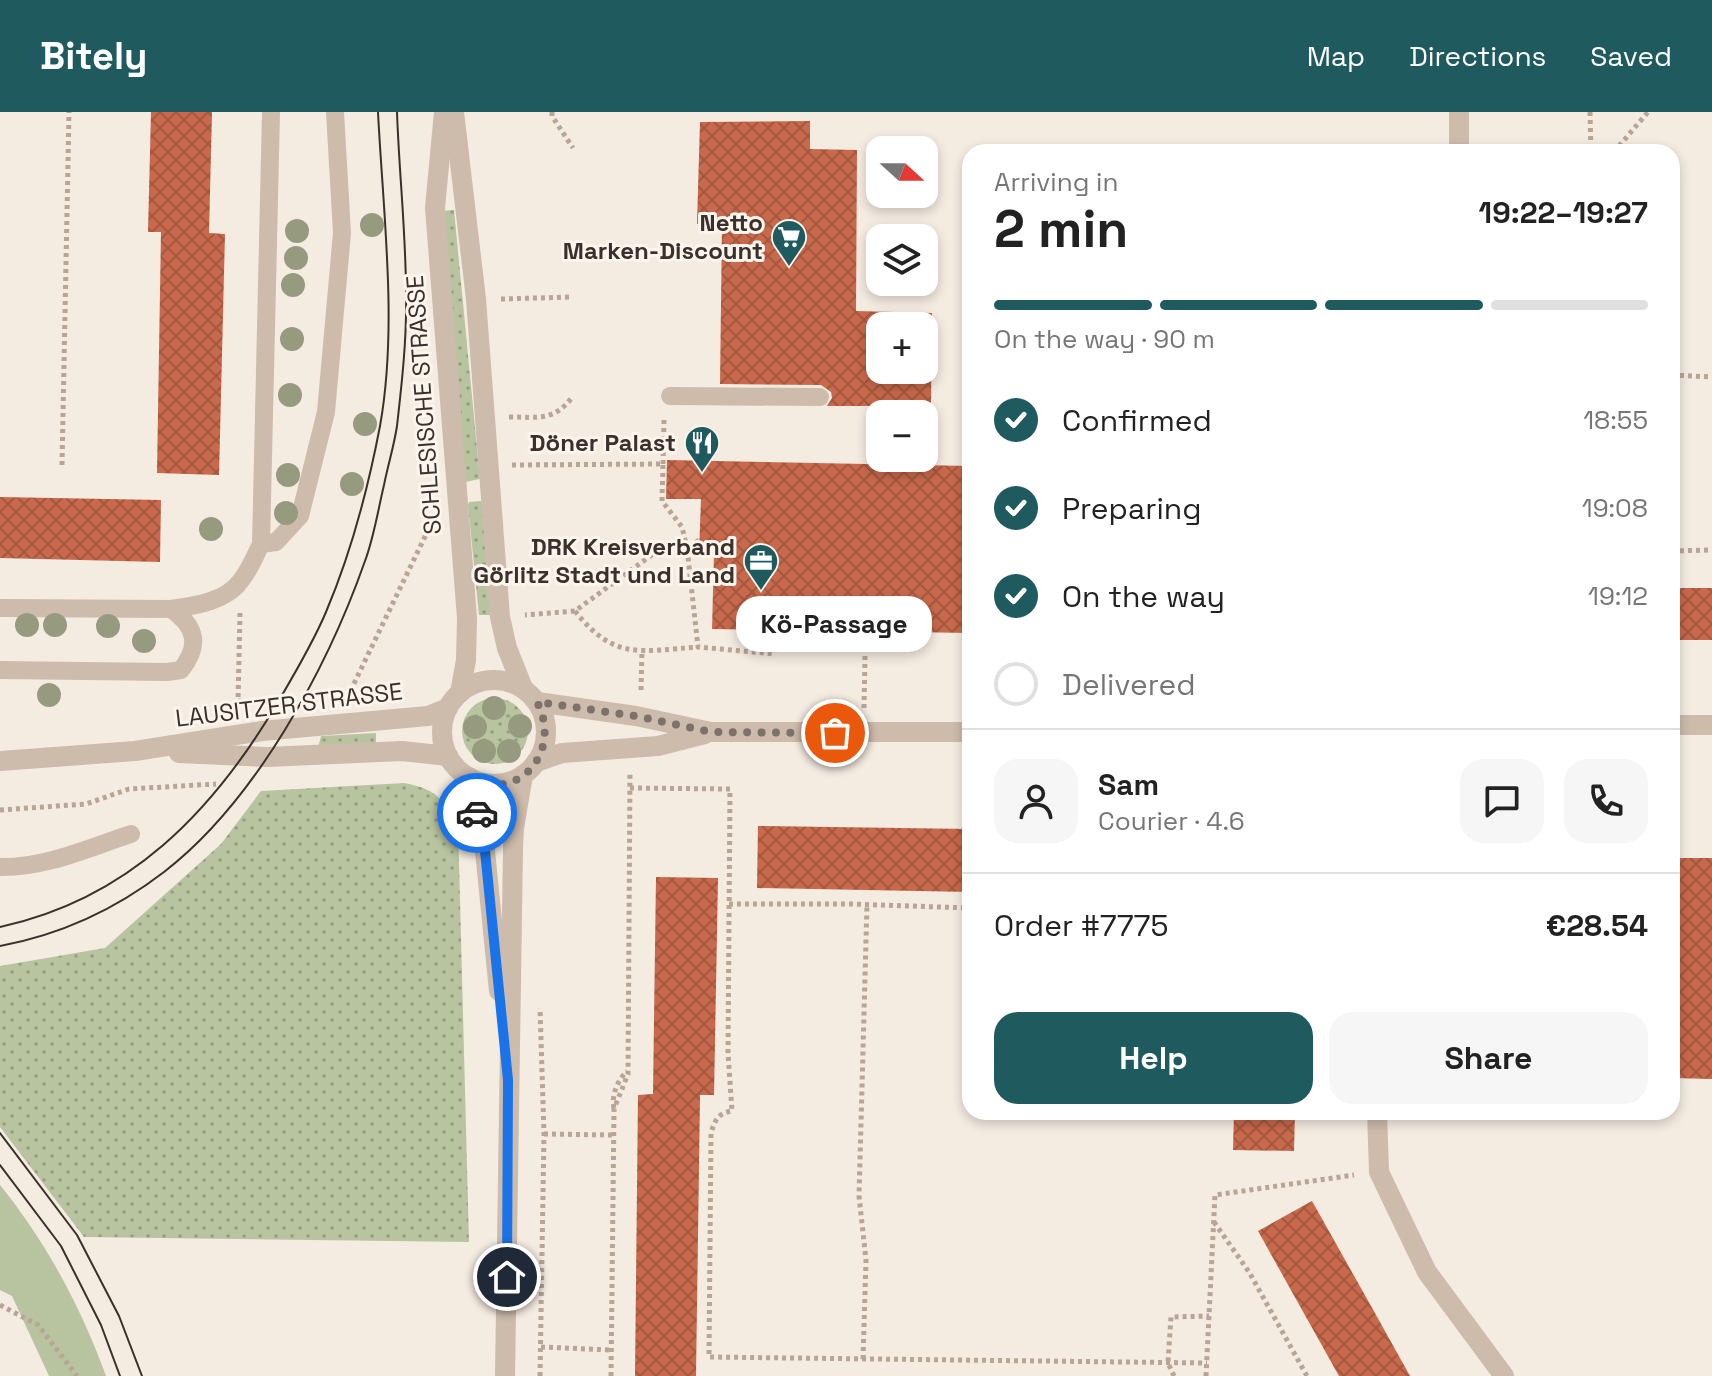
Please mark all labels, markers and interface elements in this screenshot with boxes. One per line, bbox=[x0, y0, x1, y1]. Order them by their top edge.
text: Bitely bbox=[40, 32, 147, 80]
text: Map bbox=[1307, 38, 1365, 74]
text: Directions bbox=[1409, 38, 1546, 74]
text: Saved bbox=[1590, 38, 1672, 74]
north arrow bbox=[866, 136, 938, 208]
map controls bbox=[866, 136, 938, 472]
text: Arriving in bbox=[994, 165, 1118, 199]
text: 19:22–19:27 bbox=[1479, 193, 1648, 232]
text: 2 min bbox=[994, 196, 1128, 262]
place label: Netto Marken-Discount bbox=[563, 207, 763, 266]
supermarket icon: Netto Marken-Discount bbox=[770, 218, 808, 268]
button: layers bbox=[866, 224, 938, 296]
street label: SCHLESISCHE STRASSE bbox=[399, 274, 448, 536]
button: + bbox=[866, 312, 938, 384]
text: On the way · 90 m bbox=[994, 322, 1215, 356]
icon: check bbox=[994, 398, 1038, 442]
button: − bbox=[866, 400, 938, 472]
text: Confirmed bbox=[1062, 401, 1212, 440]
text: 18:55 bbox=[1583, 403, 1648, 437]
restaurant icon: Döner Palast bbox=[683, 424, 721, 474]
place label: Döner Palast bbox=[530, 427, 676, 458]
icon: check bbox=[994, 486, 1038, 530]
text: Preparing bbox=[1062, 489, 1201, 528]
text: 19:08 bbox=[1582, 491, 1648, 525]
place label: DRK Kreisverband Görlitz Stadt und Land bbox=[473, 531, 735, 590]
office icon: DRK Kreisverband Görlitz Stadt und Land bbox=[742, 542, 780, 592]
icon: check bbox=[994, 574, 1038, 618]
text: On the way bbox=[1062, 577, 1225, 616]
text: 19:12 bbox=[1588, 579, 1648, 613]
callout: Kö-Passage bbox=[737, 597, 933, 653]
text: Kö-Passage bbox=[761, 607, 907, 641]
text: Delivered bbox=[1062, 665, 1196, 704]
street label: LAUSITZER STRASSE bbox=[174, 675, 404, 734]
pin bbox=[801, 699, 869, 767]
icon: bag bbox=[813, 711, 857, 755]
button: person bbox=[994, 759, 1078, 843]
button: chat bbox=[1460, 759, 1544, 843]
button: phone bbox=[1564, 759, 1648, 843]
text: Sam bbox=[1098, 765, 1159, 804]
courier bbox=[437, 773, 517, 853]
icon: car bbox=[455, 791, 499, 835]
text: Courier · 4.6 bbox=[1098, 804, 1245, 838]
text: Order #7775 bbox=[994, 906, 1169, 945]
text: €28.54 bbox=[1546, 906, 1648, 945]
button: Help bbox=[994, 1012, 1313, 1104]
button: Share bbox=[1329, 1012, 1648, 1104]
pin bbox=[473, 1243, 541, 1311]
icon: home bbox=[485, 1255, 529, 1299]

